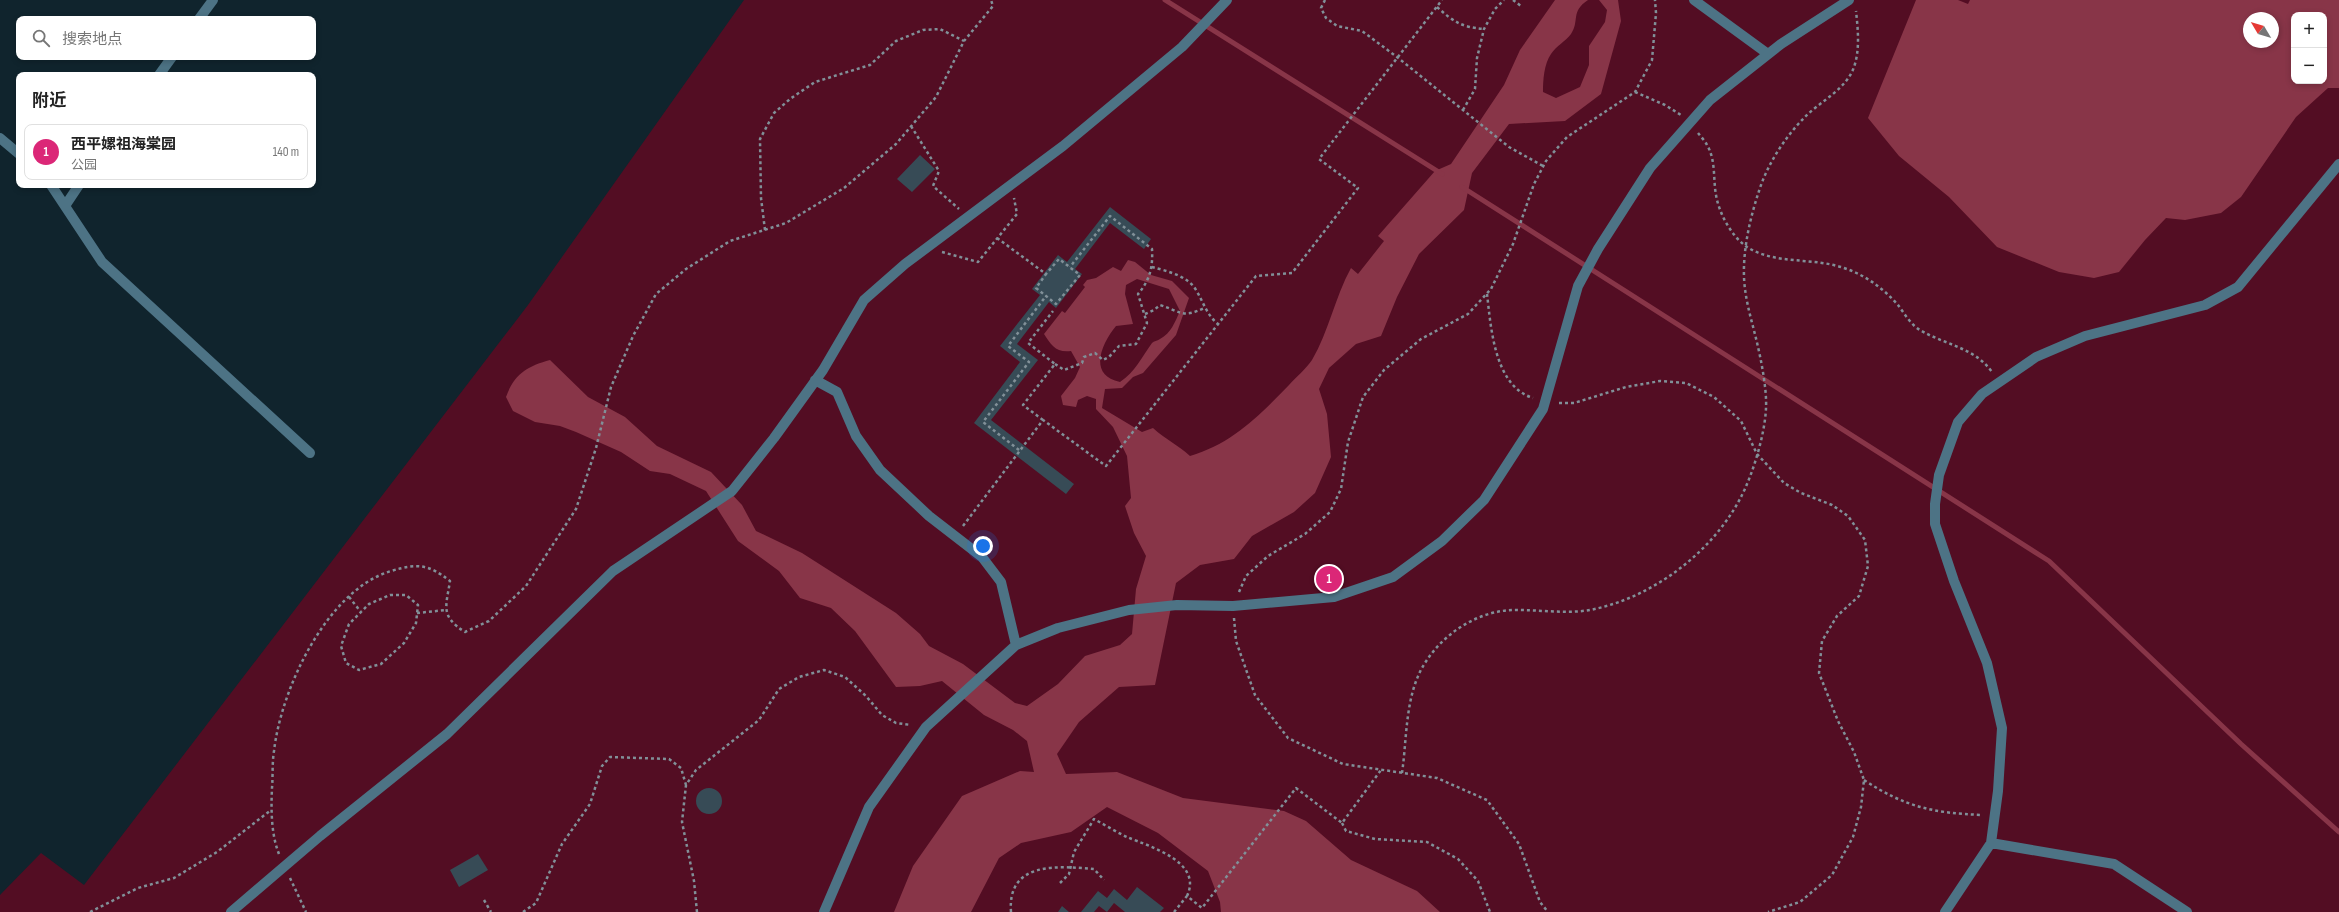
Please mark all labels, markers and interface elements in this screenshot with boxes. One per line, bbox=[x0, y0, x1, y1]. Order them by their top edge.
north arrow bbox=[2243, 12, 2279, 48]
map controls bbox=[2291, 12, 2327, 84]
button: + bbox=[2291, 12, 2327, 48]
search box bbox=[16, 16, 316, 60]
icon: search bbox=[30, 27, 52, 49]
text: 搜索地点 bbox=[62, 30, 122, 49]
button: − bbox=[2291, 48, 2327, 84]
text: 附近 bbox=[32, 91, 66, 111]
text: 西平嫘祖海棠园 bbox=[71, 135, 176, 154]
text: 1 bbox=[43, 144, 49, 160]
text: 140 m bbox=[273, 144, 299, 160]
text: 公园 bbox=[71, 157, 97, 173]
your location bbox=[973, 536, 993, 556]
pin: 1 bbox=[1316, 564, 1342, 594]

